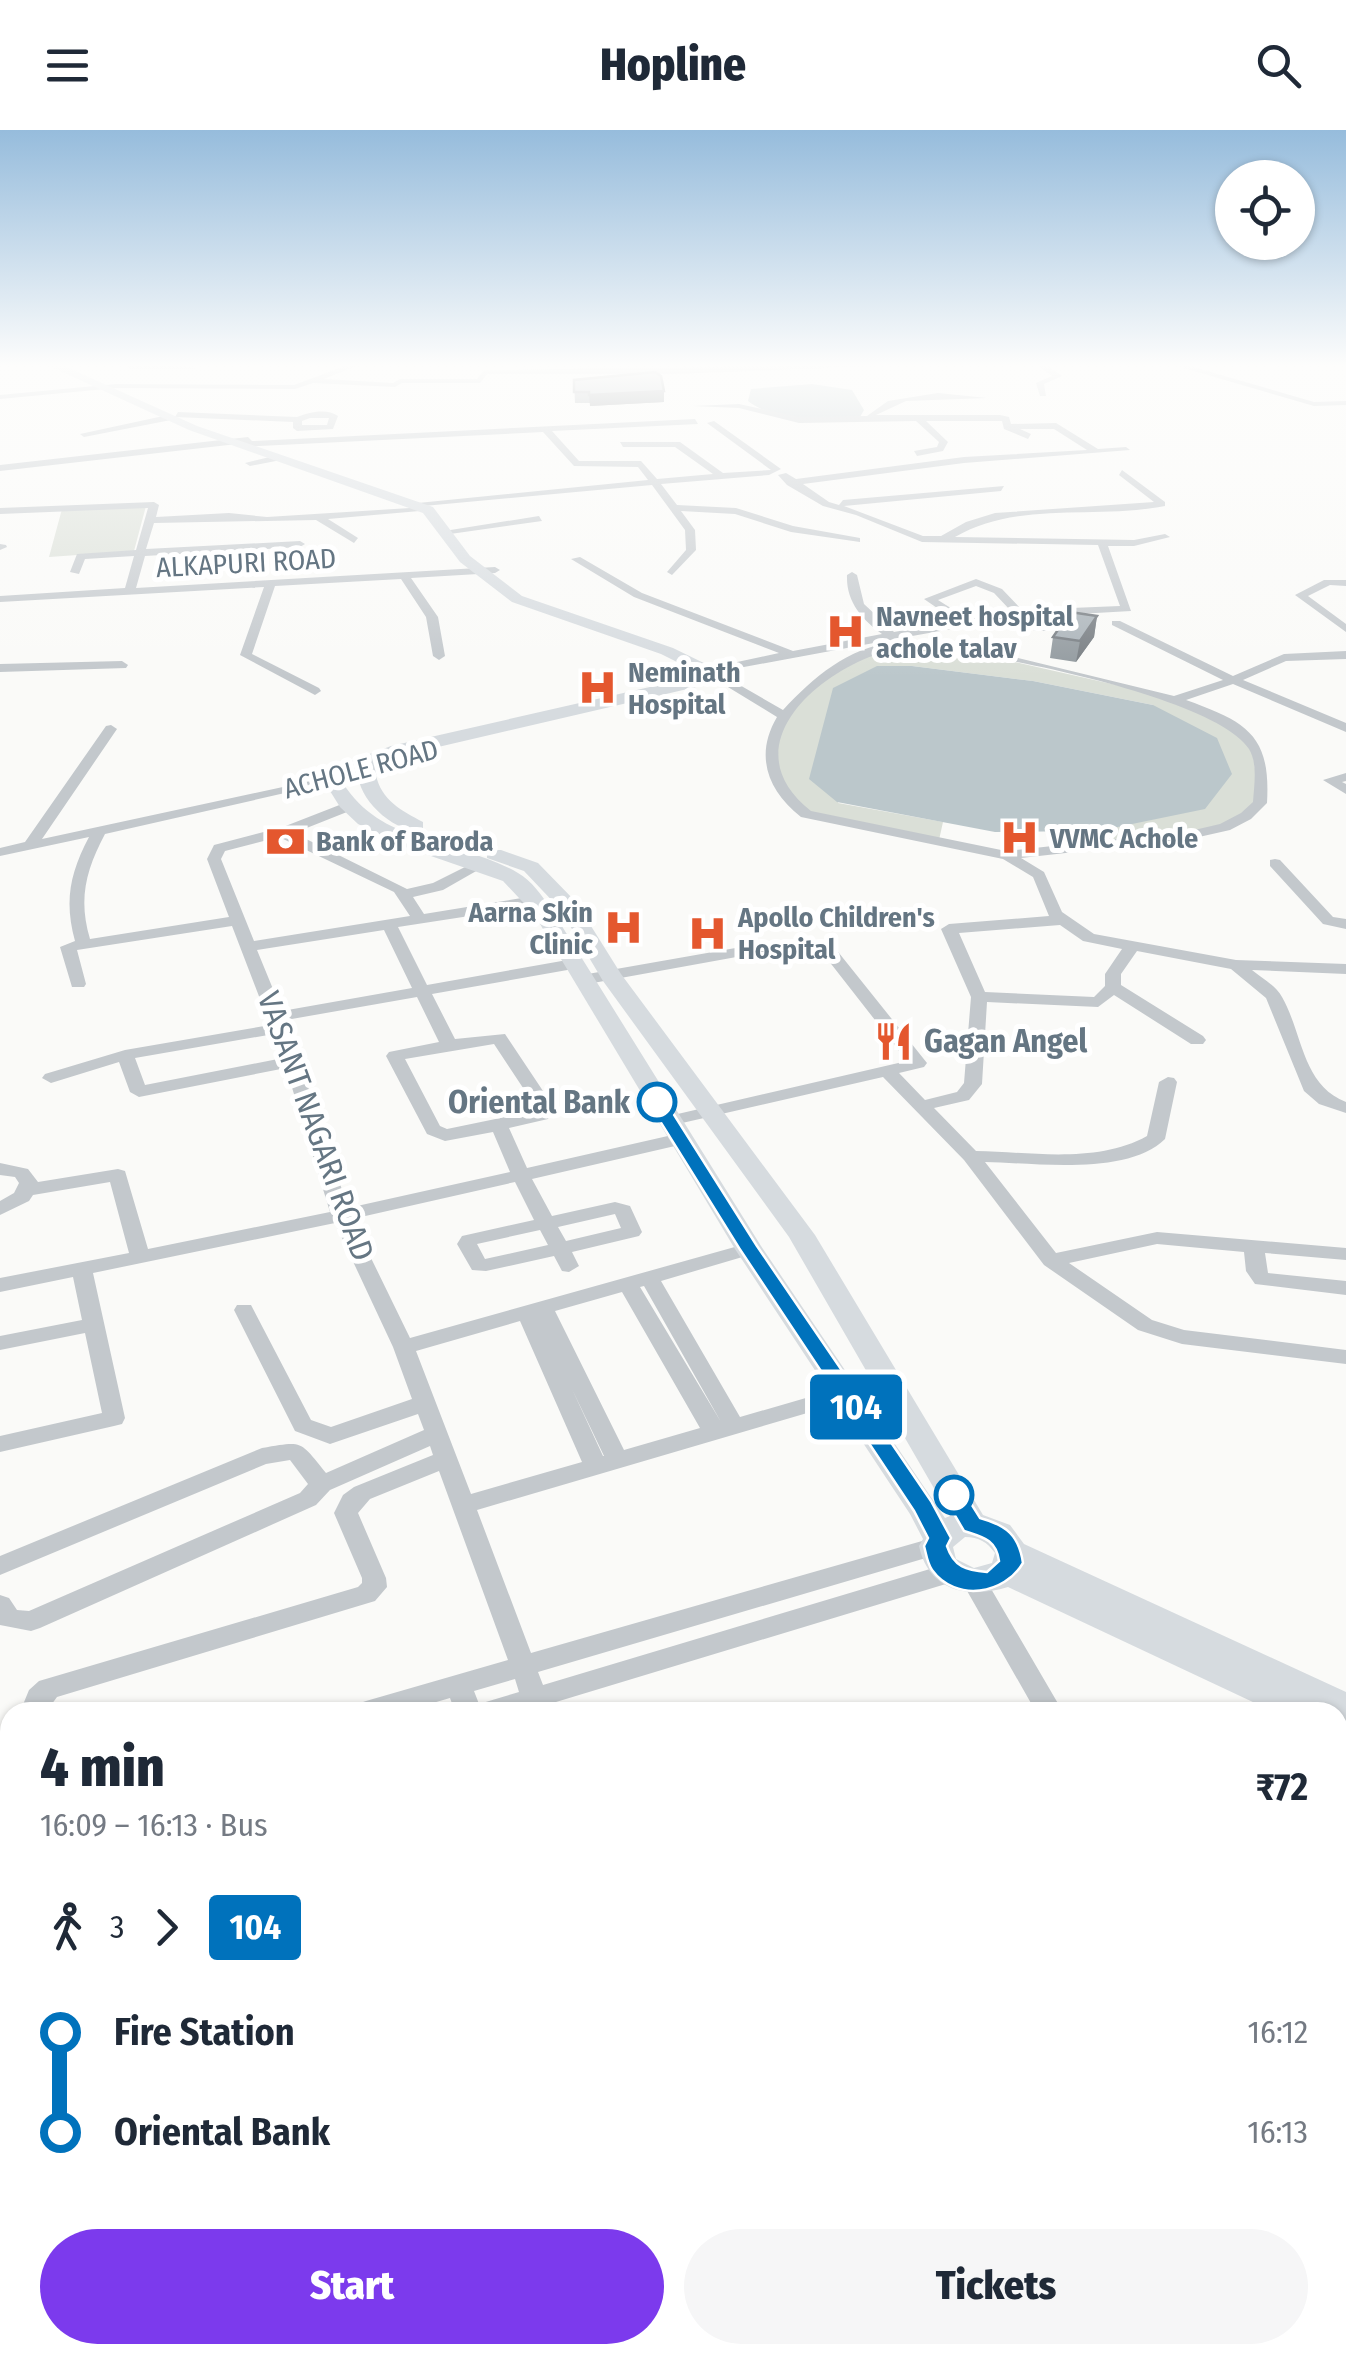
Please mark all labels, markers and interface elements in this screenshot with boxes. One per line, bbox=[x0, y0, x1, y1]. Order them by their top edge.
icon: menu bbox=[40, 38, 95, 93]
text: Hopline bbox=[600, 38, 746, 92]
icon: search bbox=[1251, 38, 1306, 93]
map controls bbox=[1215, 160, 1315, 260]
button: locate bbox=[1215, 160, 1315, 260]
street label: ALKAPURI ROAD bbox=[155, 542, 337, 584]
place label: Navneet hospital achole talav bbox=[876, 600, 1074, 665]
hospital icon: Navneet hospital achole talav bbox=[825, 611, 867, 653]
place label: Neminath Hospital bbox=[628, 656, 741, 721]
hospital icon: Neminath Hospital bbox=[577, 667, 619, 709]
street label: ACHOLE ROAD bbox=[280, 733, 442, 805]
hospital icon: VVMC Achole bbox=[999, 817, 1041, 859]
bank icon: Bank of Baroda bbox=[265, 820, 307, 862]
place label: VVMC Achole bbox=[1049, 822, 1198, 855]
place label: Bank of Baroda bbox=[316, 825, 494, 858]
place label: Aarna Skin Clinic bbox=[468, 896, 594, 961]
place label: Apollo Children's Hospital bbox=[737, 901, 935, 966]
hospital icon: Aarna Skin Clinic bbox=[602, 907, 644, 949]
hospital icon: Apollo Children's Hospital bbox=[687, 912, 729, 954]
street label: VASANT NAGARI ROAD bbox=[250, 986, 382, 1266]
restaurant icon: Gagan Angel bbox=[873, 1020, 915, 1062]
place label: Gagan Angel bbox=[924, 1022, 1088, 1060]
place label: Oriental Bank bbox=[448, 1083, 631, 1121]
marker: Oriental Bank bbox=[638, 1083, 676, 1121]
line badge: 104 bbox=[798, 1374, 914, 1440]
text: 104 bbox=[830, 1386, 882, 1428]
unlabelled marker bbox=[935, 1476, 973, 1514]
text: 4 min bbox=[40, 1735, 165, 1801]
text: ₹72 bbox=[1256, 1764, 1308, 1810]
text: 16:09 – 16:13 · Bus bbox=[40, 1806, 268, 1844]
icon: walk bbox=[40, 1900, 95, 1955]
icon: forward bbox=[139, 1900, 194, 1955]
text: 104 bbox=[229, 1906, 281, 1948]
text: 3 bbox=[110, 1908, 124, 1946]
text: Fire Station bbox=[114, 2009, 295, 2055]
text: 16:12 bbox=[1248, 2013, 1308, 2051]
text: Oriental Bank bbox=[114, 2109, 330, 2155]
text: 16:13 bbox=[1247, 2113, 1308, 2151]
button: Start bbox=[40, 2229, 664, 2344]
button: Tickets bbox=[684, 2229, 1308, 2344]

